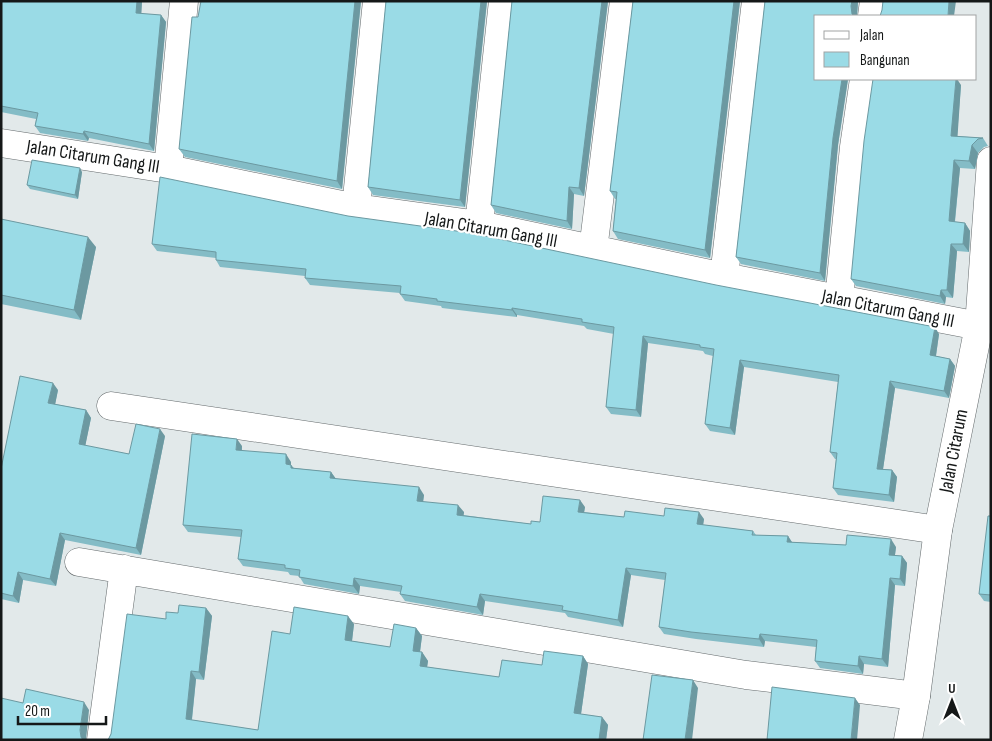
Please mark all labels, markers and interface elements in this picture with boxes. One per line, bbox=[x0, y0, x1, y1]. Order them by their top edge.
legend bbox=[814, 15, 977, 80]
text: Jalan bbox=[859, 26, 884, 45]
text: Bangunan bbox=[860, 51, 910, 70]
street label: Jalan Citarum Gang III bbox=[24, 135, 161, 179]
street label: Jalan Citarum Gang III bbox=[422, 207, 559, 253]
street label: Jalan Citarum Gang III bbox=[819, 285, 956, 333]
street label: Jalan Citarum bbox=[934, 407, 973, 496]
north arrow bbox=[927, 676, 977, 726]
text: U bbox=[948, 680, 956, 697]
scale bar bbox=[18, 694, 105, 726]
text: 20 m bbox=[25, 702, 50, 721]

